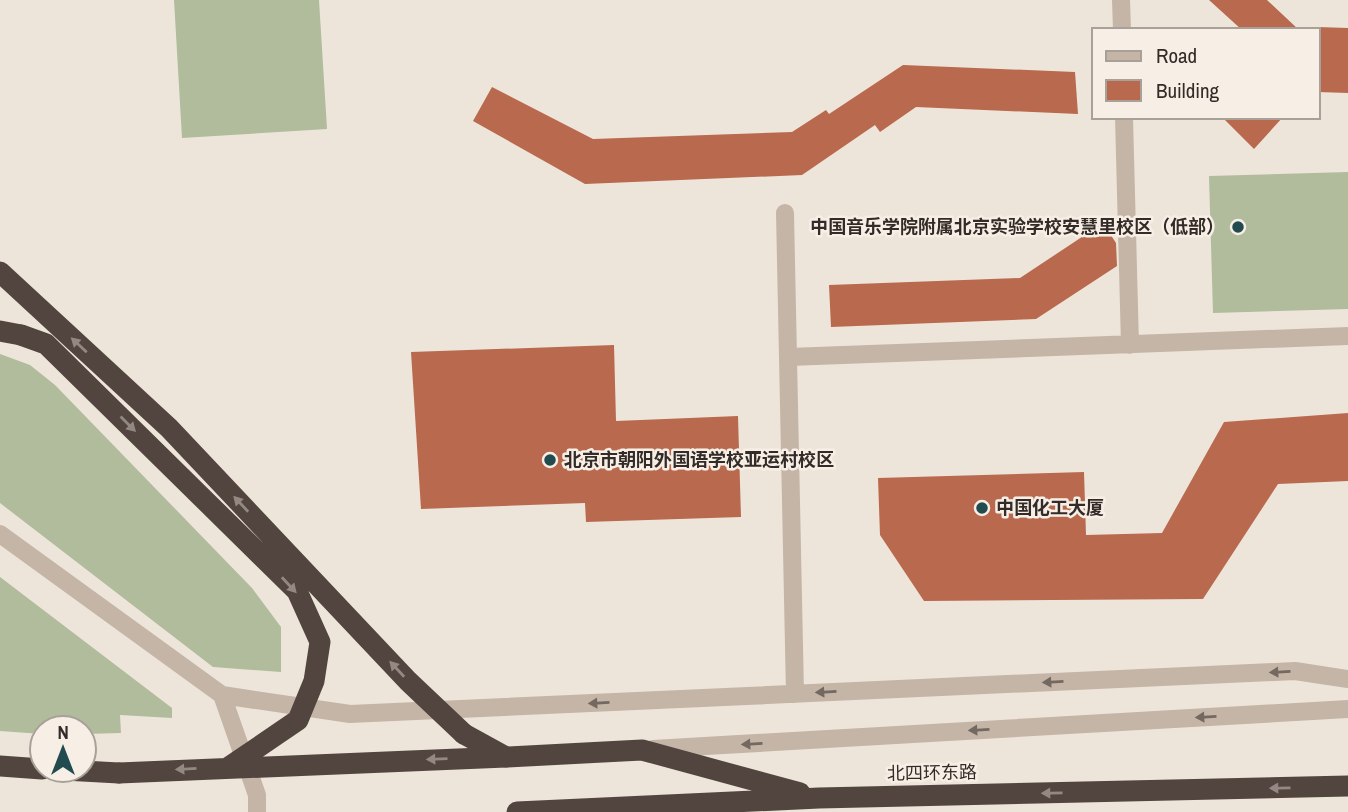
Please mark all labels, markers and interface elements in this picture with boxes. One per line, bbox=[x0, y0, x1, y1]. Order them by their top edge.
legend bbox=[1092, 28, 1320, 119]
text: Road bbox=[1156, 41, 1197, 70]
text: Building bbox=[1156, 76, 1220, 105]
place label: 中国音乐学院附属北京实验学校安慧里校区（低部） bbox=[810, 214, 1224, 239]
marker: 中国音乐学院附属北京实验学校安慧里校区（低部） bbox=[1230, 219, 1246, 235]
one-way arrow bbox=[71, 337, 88, 353]
one-way arrow bbox=[119, 416, 136, 432]
place label: 北京市朝阳外国语学校亚运村校区 bbox=[564, 447, 834, 472]
marker: 北京市朝阳外国语学校亚运村校区 bbox=[542, 452, 558, 468]
place label: 中国化工大厦 bbox=[996, 495, 1104, 520]
one-way arrow bbox=[233, 496, 249, 513]
marker: 中国化工大厦 bbox=[974, 500, 990, 516]
one-way arrow bbox=[281, 576, 297, 593]
one-way arrow bbox=[390, 661, 406, 678]
one-way arrow bbox=[1269, 666, 1291, 677]
one-way arrow bbox=[1042, 677, 1064, 688]
one-way arrow bbox=[815, 687, 837, 698]
one-way arrow bbox=[587, 697, 609, 708]
one-way arrow bbox=[1195, 712, 1217, 723]
north arrow bbox=[28, 714, 98, 784]
text: N bbox=[57, 719, 69, 745]
one-way arrow bbox=[968, 725, 990, 736]
one-way arrow bbox=[741, 738, 763, 749]
one-way arrow bbox=[426, 754, 448, 765]
street label: 北四环东路 bbox=[887, 759, 977, 786]
one-way arrow bbox=[174, 764, 196, 775]
one-way arrow bbox=[1269, 782, 1291, 794]
one-way arrow bbox=[1041, 787, 1063, 798]

